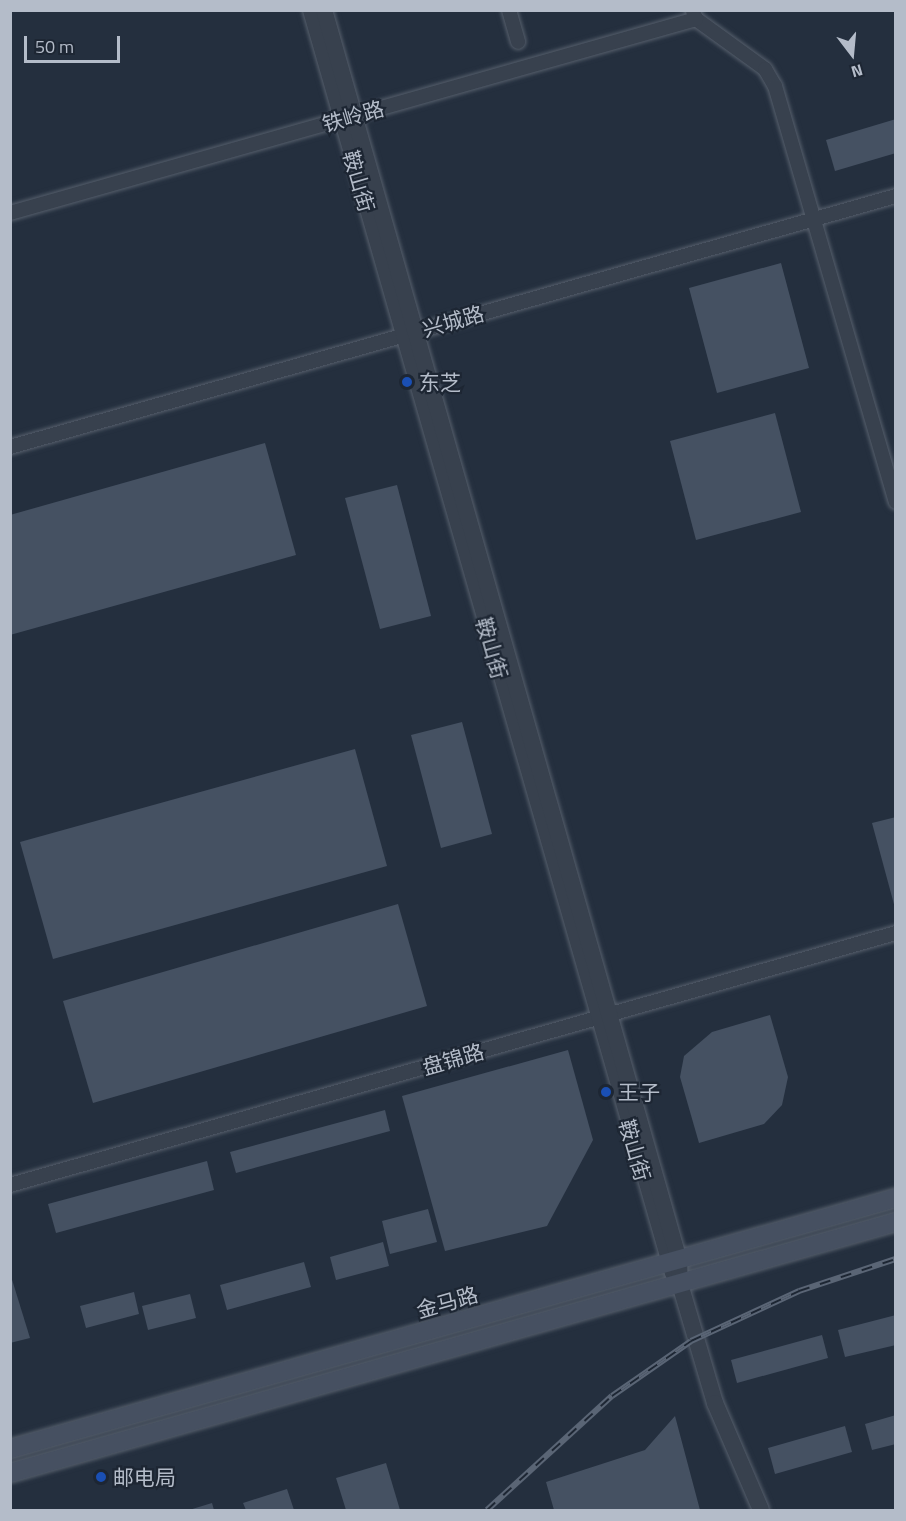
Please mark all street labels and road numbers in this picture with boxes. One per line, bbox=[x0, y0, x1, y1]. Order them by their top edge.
street label: 铁岭路 bbox=[319, 95, 387, 137]
street label: 鞍山街 bbox=[338, 147, 380, 215]
street label: 兴城路 bbox=[419, 300, 487, 342]
street label: 鞍山街 bbox=[471, 614, 513, 682]
street label: 盘锦路 bbox=[419, 1038, 487, 1080]
street label: 鞍山街 bbox=[614, 1116, 656, 1184]
street label: 金马路 bbox=[413, 1281, 481, 1323]

